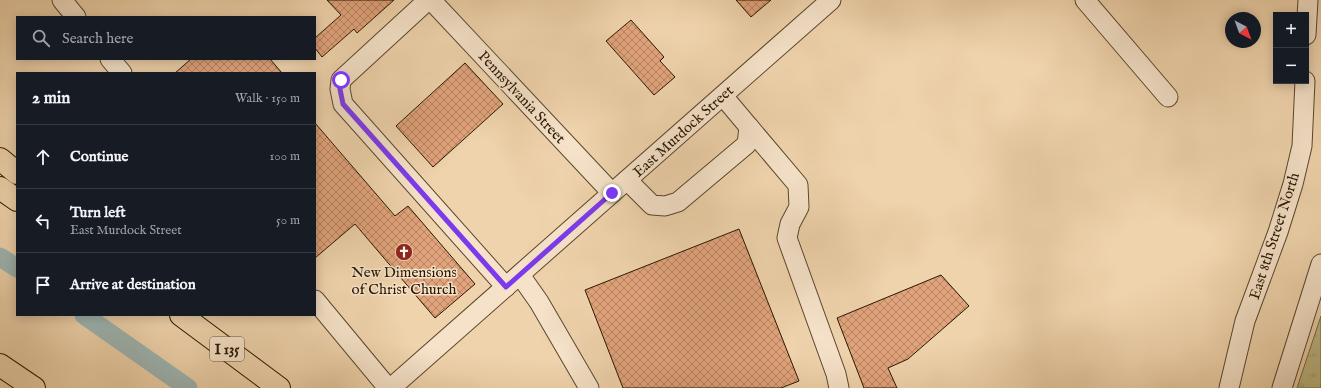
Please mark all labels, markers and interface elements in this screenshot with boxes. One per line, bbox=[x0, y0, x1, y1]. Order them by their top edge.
north arrow bbox=[1225, 12, 1261, 48]
map controls bbox=[1273, 12, 1309, 84]
button: + bbox=[1273, 12, 1309, 48]
search box bbox=[16, 16, 316, 60]
icon: search bbox=[30, 27, 52, 49]
text: Search here bbox=[62, 29, 133, 48]
street label: Pennsylvania Street bbox=[474, 47, 569, 148]
button: − bbox=[1273, 48, 1309, 84]
route start bbox=[332, 71, 350, 89]
street label: East Murdock Street bbox=[629, 81, 738, 182]
text: 2 min bbox=[32, 88, 70, 109]
text: Walk · 150 m bbox=[235, 90, 300, 107]
icon: ahead bbox=[32, 146, 54, 168]
text: Continue bbox=[70, 147, 128, 166]
text: 100 m bbox=[270, 148, 300, 165]
street label: East 8th Street North bbox=[1245, 170, 1304, 302]
route end bbox=[603, 184, 621, 202]
text: Turn left bbox=[70, 203, 126, 222]
icon: left bbox=[32, 210, 54, 232]
text: 50 m bbox=[276, 212, 300, 229]
text: East Murdock Street bbox=[70, 222, 182, 239]
church icon: New Dimensions of Christ Church bbox=[394, 242, 414, 262]
place label: New Dimensions of Christ Church bbox=[351, 263, 457, 299]
icon: arrive bbox=[32, 274, 54, 296]
text: Arrive at destination bbox=[70, 275, 196, 294]
road number: I 135 bbox=[210, 337, 244, 361]

